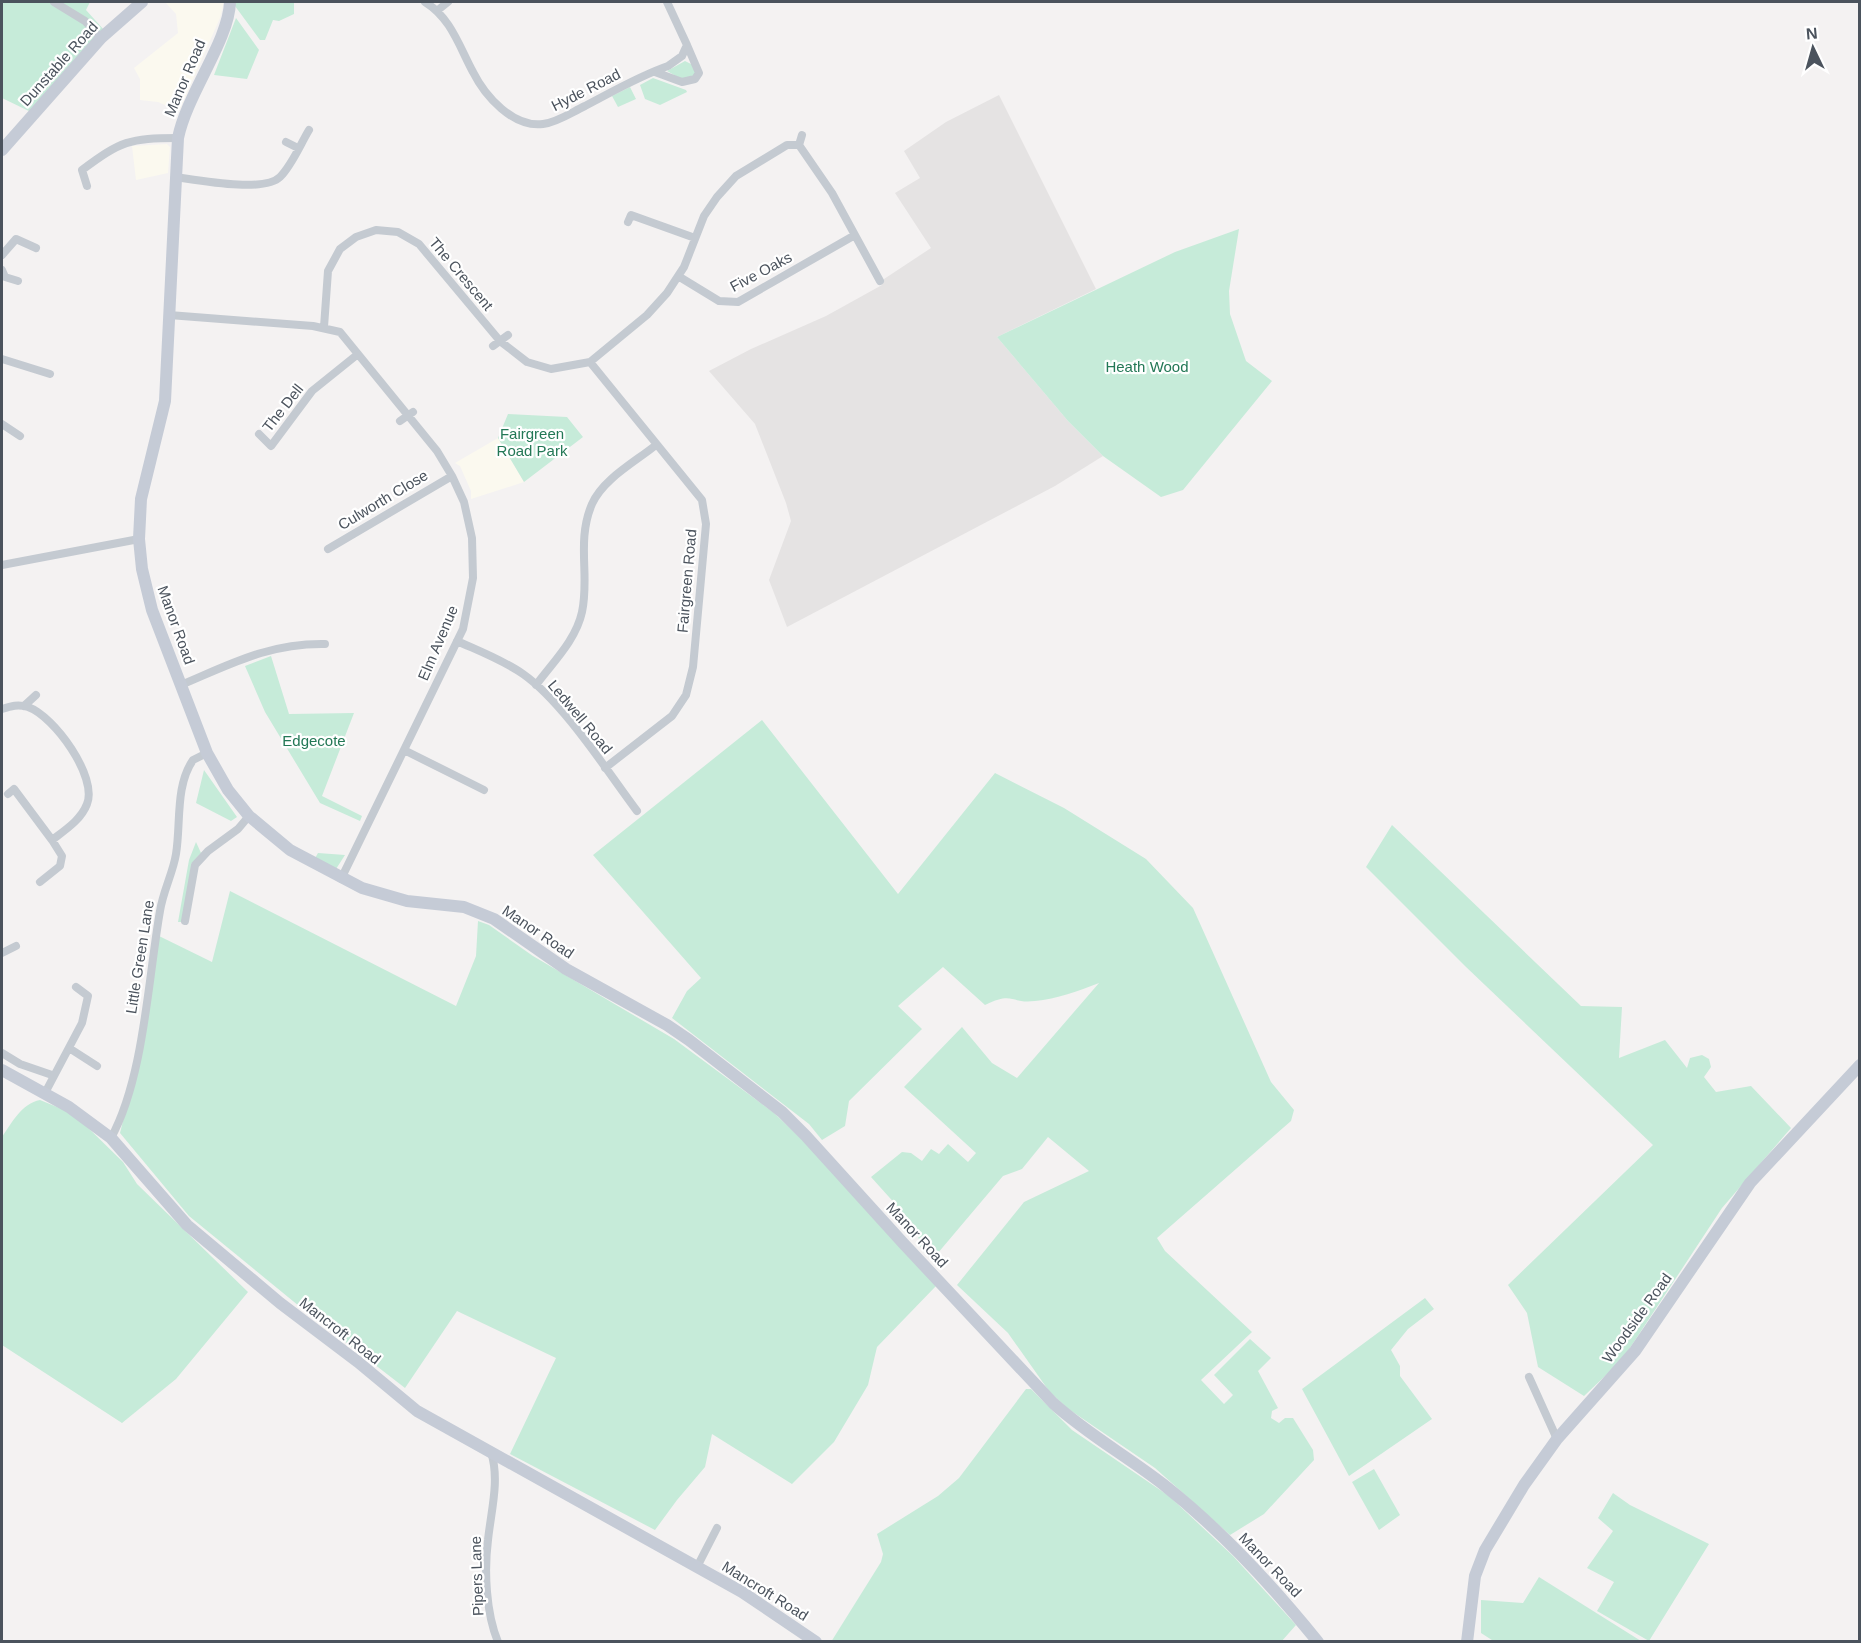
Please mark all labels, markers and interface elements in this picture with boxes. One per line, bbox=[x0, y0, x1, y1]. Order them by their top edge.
street label: Dunstable Road bbox=[16, 18, 101, 109]
north arrow bbox=[1783, 18, 1843, 78]
text: N bbox=[1805, 25, 1818, 43]
street label: Manor Road bbox=[161, 36, 208, 119]
street label: Hyde Road bbox=[548, 65, 623, 114]
street label: The Crescent bbox=[426, 234, 497, 314]
street label: Five Oaks bbox=[727, 248, 795, 295]
park label: Heath Wood bbox=[1105, 358, 1189, 375]
street label: The Dell bbox=[259, 380, 306, 435]
park label: Fairgreen Road Park bbox=[497, 425, 568, 459]
street label: Culworth Close bbox=[335, 466, 431, 533]
street label: Fairgreen Road bbox=[673, 528, 700, 634]
street label: Manor Road bbox=[154, 583, 199, 667]
street label: Elm Avenue bbox=[414, 603, 461, 683]
street label: Ledwell Road bbox=[545, 676, 616, 757]
park label: Edgecote bbox=[282, 732, 346, 749]
street label: Little Green Lane bbox=[122, 899, 157, 1015]
street label: Manor Road bbox=[499, 901, 577, 962]
street label: Manor Road bbox=[883, 1199, 952, 1271]
street label: Woodside Road bbox=[1598, 1270, 1675, 1366]
street label: Mancroft Road bbox=[296, 1294, 384, 1368]
street label: Manor Road bbox=[1236, 1529, 1305, 1600]
street label: Pipers Lane bbox=[467, 1536, 486, 1616]
street label: Mancroft Road bbox=[719, 1557, 811, 1624]

